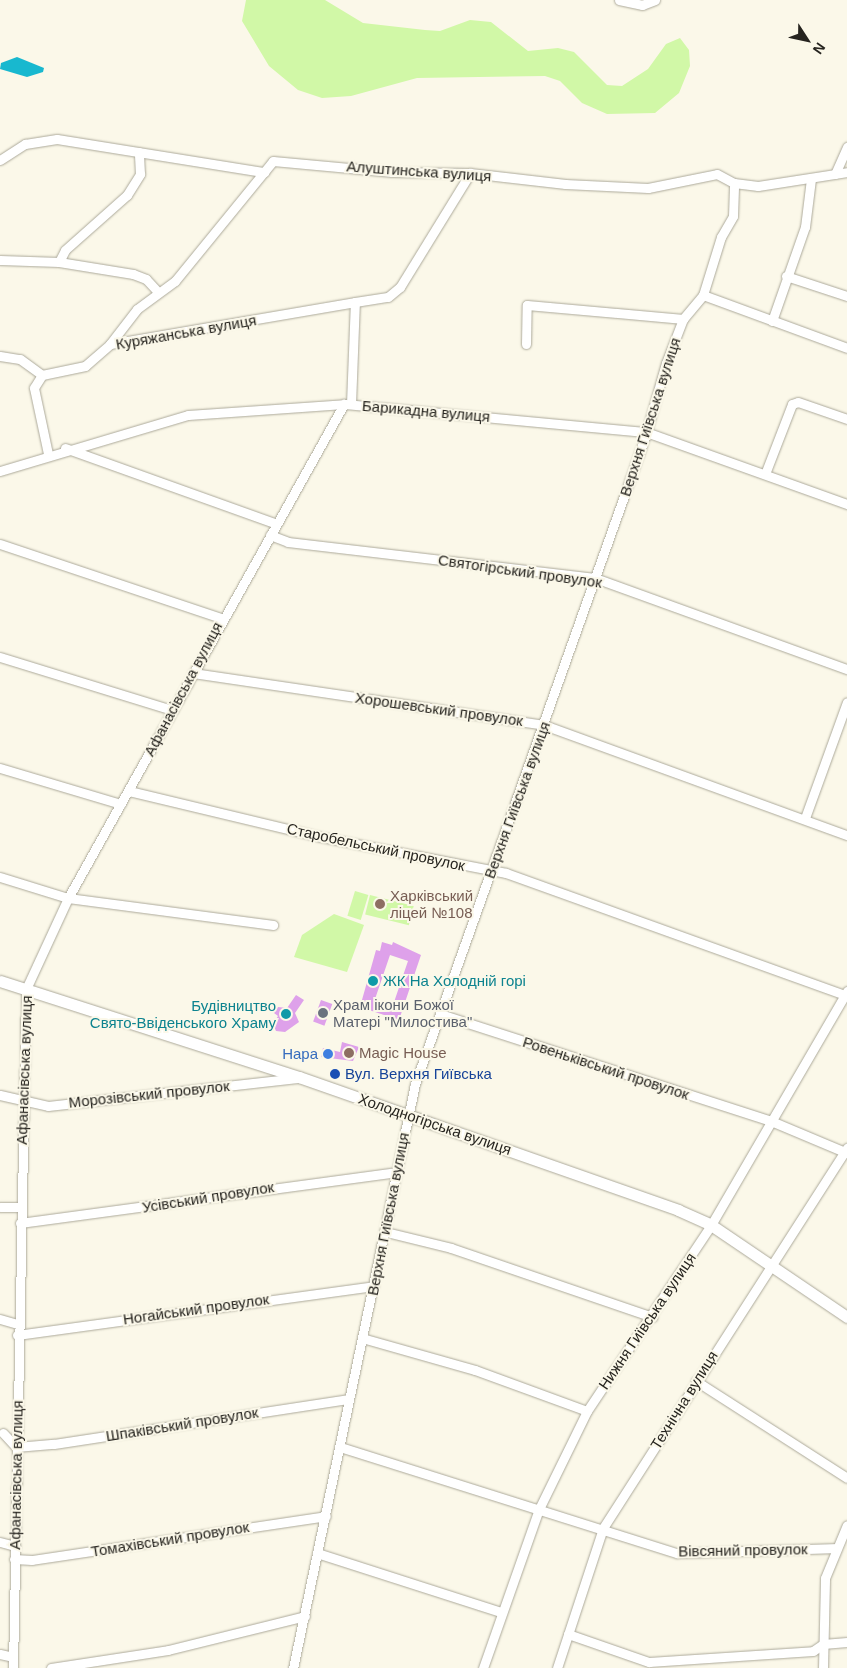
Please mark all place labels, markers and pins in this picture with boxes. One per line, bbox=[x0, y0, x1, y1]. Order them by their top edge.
place label: Харківський ліцей №108 bbox=[390, 886, 473, 921]
marker: Харківський ліцей №108 bbox=[374, 898, 386, 910]
place label: ЖК На Холодній горі bbox=[383, 972, 526, 990]
marker: ЖК На Холодній горі bbox=[367, 975, 379, 987]
place label: Храм ікони Божої Матері "Милостива" bbox=[333, 995, 472, 1030]
place label: Будівництво Свято-Ввіденського Храму bbox=[90, 996, 276, 1031]
marker: Храм ікони Божої Матері "Милостива" bbox=[317, 1007, 329, 1019]
marker: Будівництво Свято-Ввіденського Храму bbox=[280, 1008, 292, 1020]
place label: Magic House bbox=[359, 1044, 447, 1062]
place label: Нара bbox=[282, 1045, 318, 1063]
marker: Magic House bbox=[343, 1047, 355, 1059]
marker: Нара bbox=[322, 1048, 334, 1060]
place label: Вул. Верхня Гиївська bbox=[345, 1065, 492, 1083]
marker: Вул. Верхня Гиївська bbox=[329, 1068, 341, 1080]

